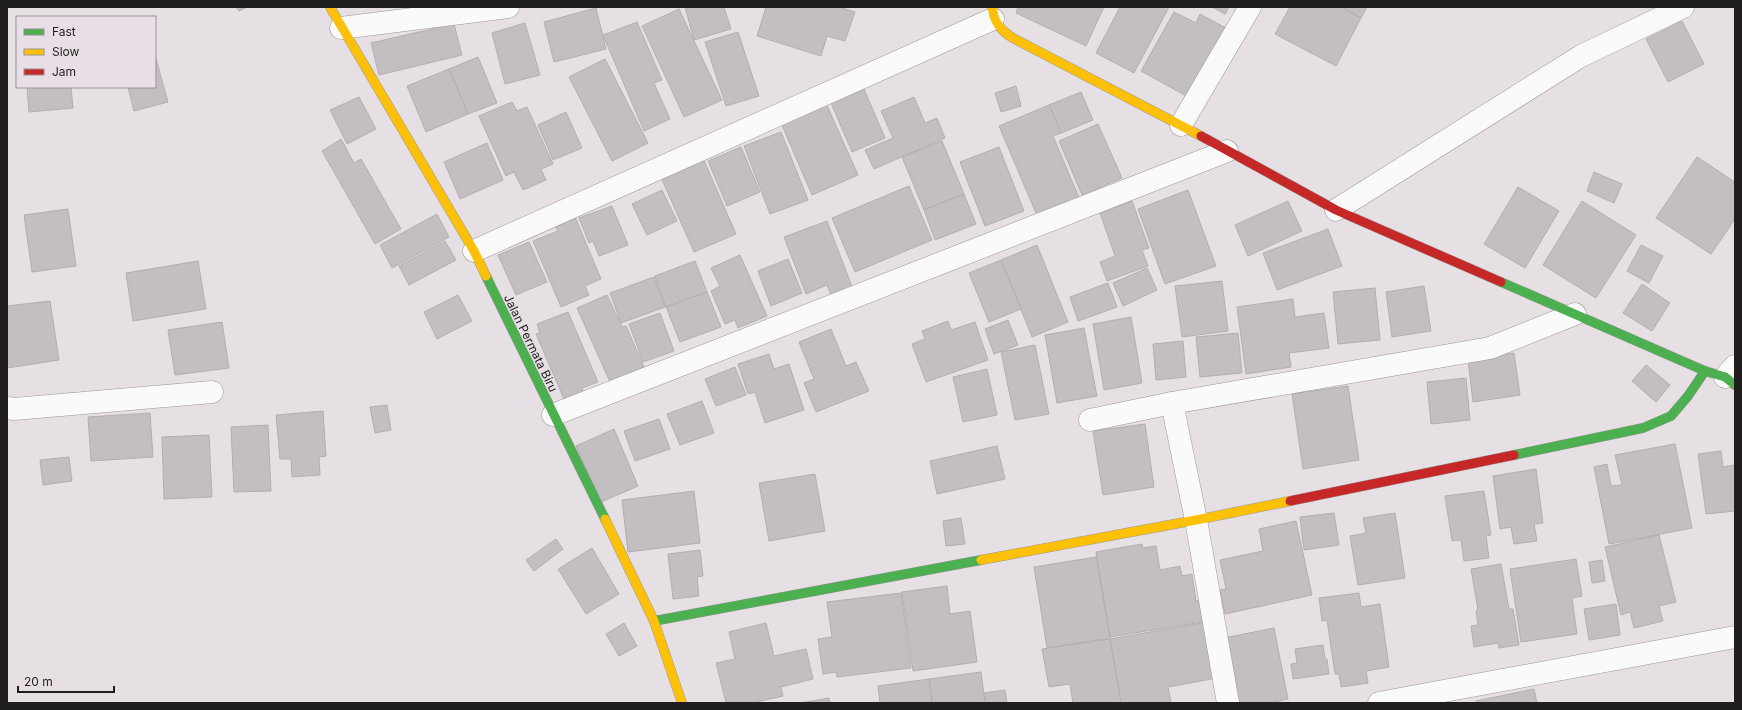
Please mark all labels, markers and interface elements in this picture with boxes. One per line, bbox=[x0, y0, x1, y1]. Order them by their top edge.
legend bbox=[16, 16, 156, 88]
text: Fast bbox=[52, 24, 76, 39]
text: Slow bbox=[52, 44, 80, 59]
text: Jam bbox=[52, 64, 76, 79]
street label: Jalan Permata Biru bbox=[501, 292, 561, 394]
scale bar bbox=[18, 668, 114, 694]
text: 20 m bbox=[24, 674, 53, 689]

